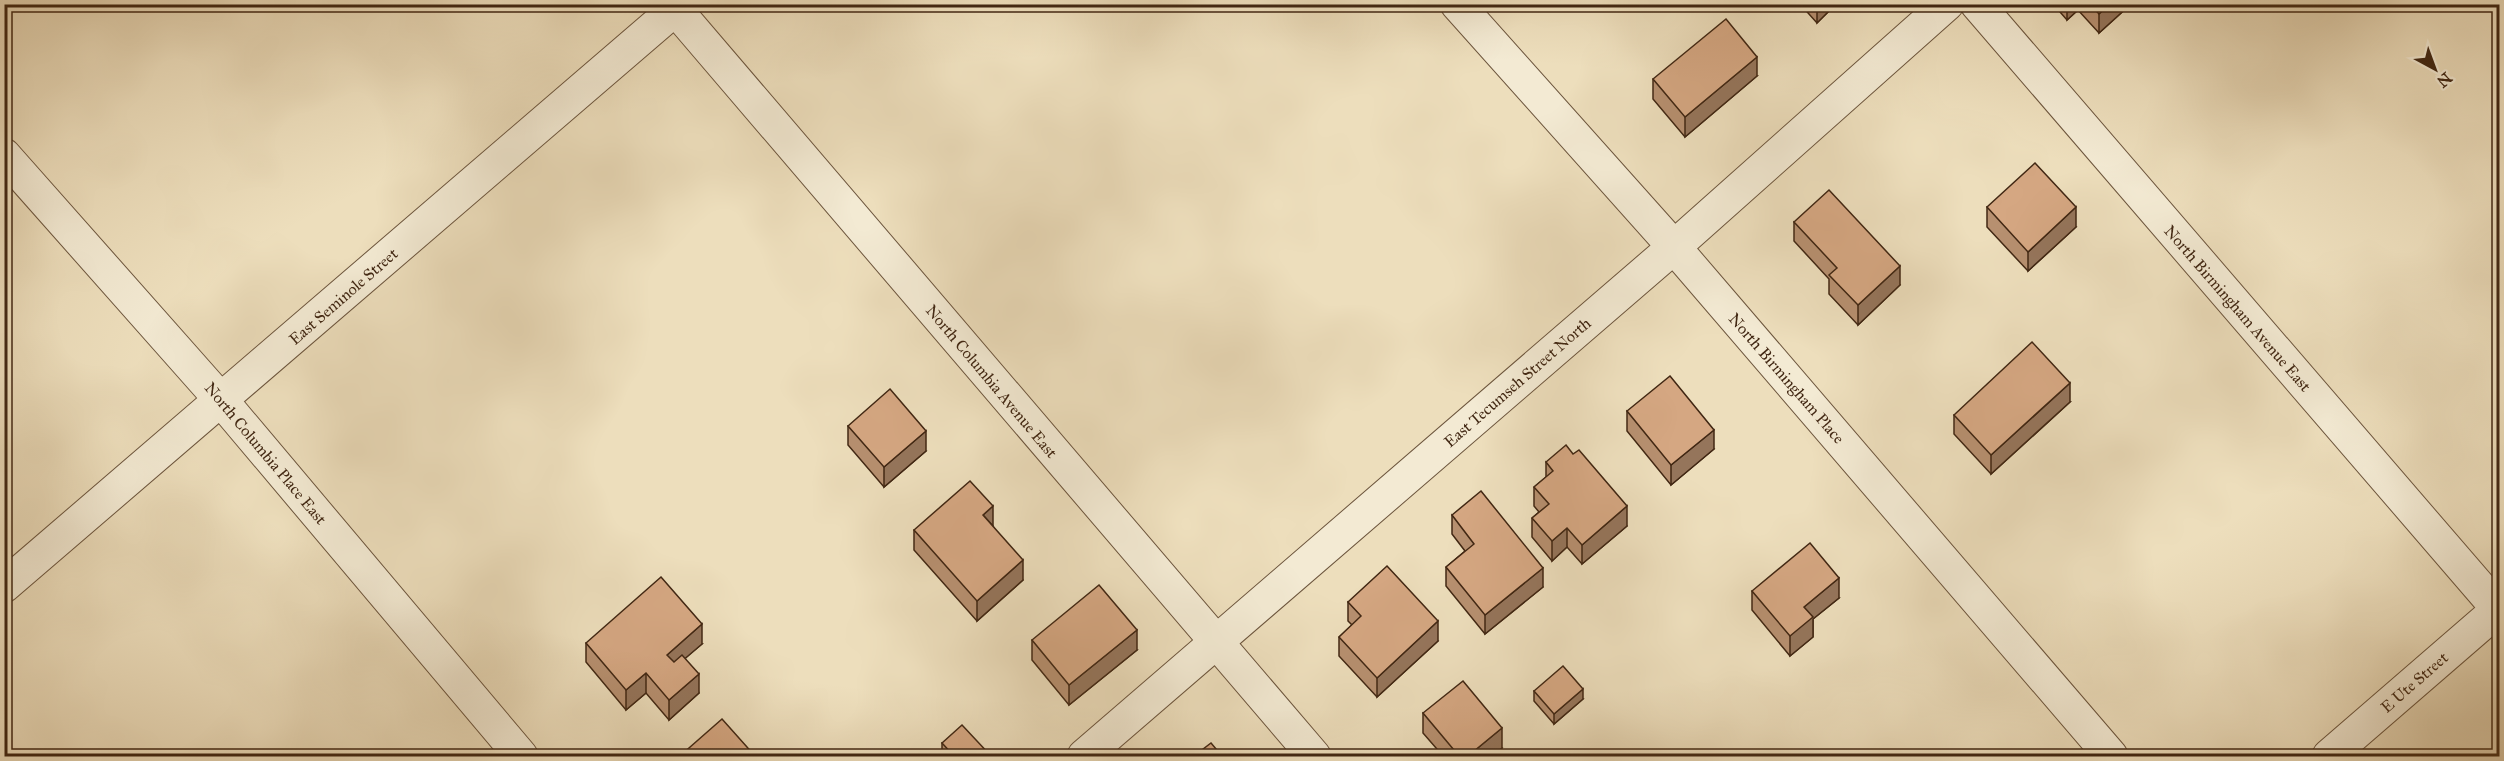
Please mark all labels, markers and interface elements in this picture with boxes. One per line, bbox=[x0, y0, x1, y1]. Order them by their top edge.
north arrow bbox=[2405, 39, 2465, 99]
text: N bbox=[2433, 68, 2456, 92]
street label: North Birmingham Avenue East bbox=[2159, 221, 2315, 396]
street label: East Seminole Street bbox=[285, 244, 402, 349]
street label: North Columbia Avenue East bbox=[922, 301, 1061, 462]
street label: North Birmingham Place bbox=[1724, 309, 1849, 448]
street label: East Tecumseh Street North bbox=[1440, 313, 1595, 451]
street label: North Columbia Place East bbox=[201, 378, 331, 529]
street label: E Ute Street bbox=[2377, 648, 2452, 717]

